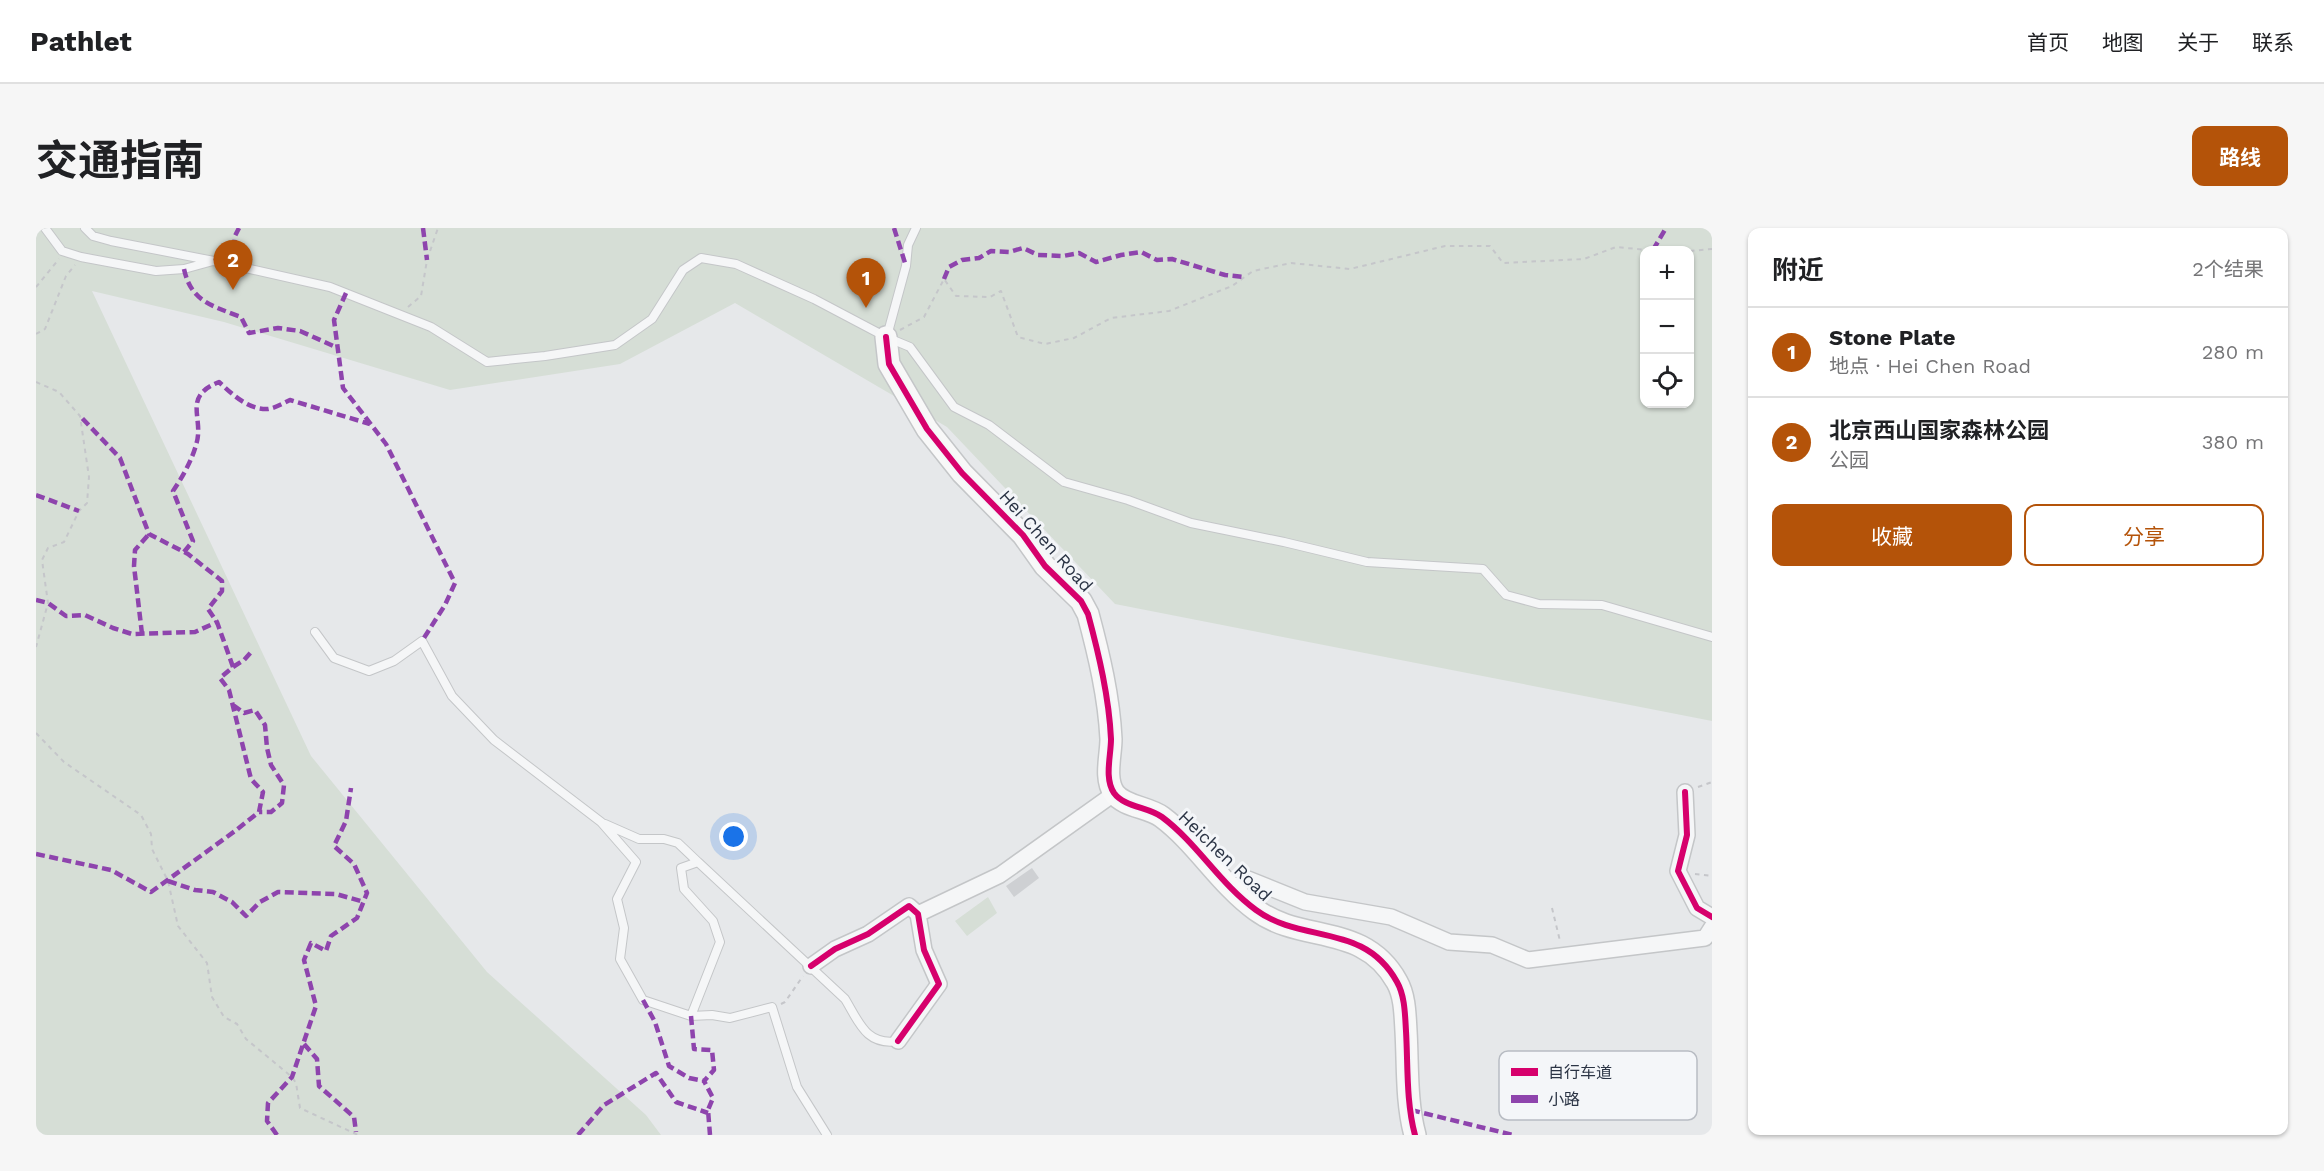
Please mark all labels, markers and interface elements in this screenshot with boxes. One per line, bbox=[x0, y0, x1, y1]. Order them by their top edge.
text: Pathlet bbox=[30, 25, 132, 58]
text: 首页 bbox=[2027, 30, 2069, 55]
text: 地图 bbox=[2102, 30, 2144, 55]
text: 关于 bbox=[2177, 30, 2219, 55]
text: 联系 bbox=[2252, 30, 2294, 55]
button: 路线 bbox=[2192, 126, 2288, 186]
text: 交通指南 bbox=[36, 136, 204, 185]
pin: 2 bbox=[214, 241, 252, 290]
map controls bbox=[1640, 246, 1694, 408]
button: + bbox=[1640, 246, 1694, 300]
text: 附近 bbox=[1772, 255, 1824, 285]
text: 2个结果 bbox=[2192, 257, 2264, 281]
pin: 1 bbox=[846, 259, 886, 308]
button: − bbox=[1640, 300, 1694, 354]
text: Stone Plate bbox=[1829, 325, 1955, 350]
text: 1 bbox=[1787, 340, 1796, 364]
text: 280 m bbox=[2202, 340, 2264, 364]
button: locate bbox=[1640, 354, 1694, 408]
text: 地点 · Hei Chen Road bbox=[1829, 354, 2031, 378]
text: 北京西山国家森林公园 bbox=[1829, 418, 2049, 443]
text: 2 bbox=[1786, 430, 1797, 454]
text: 380 m bbox=[2202, 430, 2264, 454]
text: 公园 bbox=[1829, 448, 1869, 472]
street label: Hei Chen Road bbox=[995, 486, 1097, 596]
button: 收藏 bbox=[1772, 504, 2012, 566]
button: 分享 bbox=[2024, 504, 2264, 566]
street label: Heichen Road bbox=[1175, 806, 1276, 905]
your location bbox=[719, 822, 748, 851]
legend bbox=[1499, 1051, 1697, 1120]
text: 自行车道 bbox=[1548, 1063, 1612, 1082]
text: 小路 bbox=[1548, 1090, 1580, 1109]

